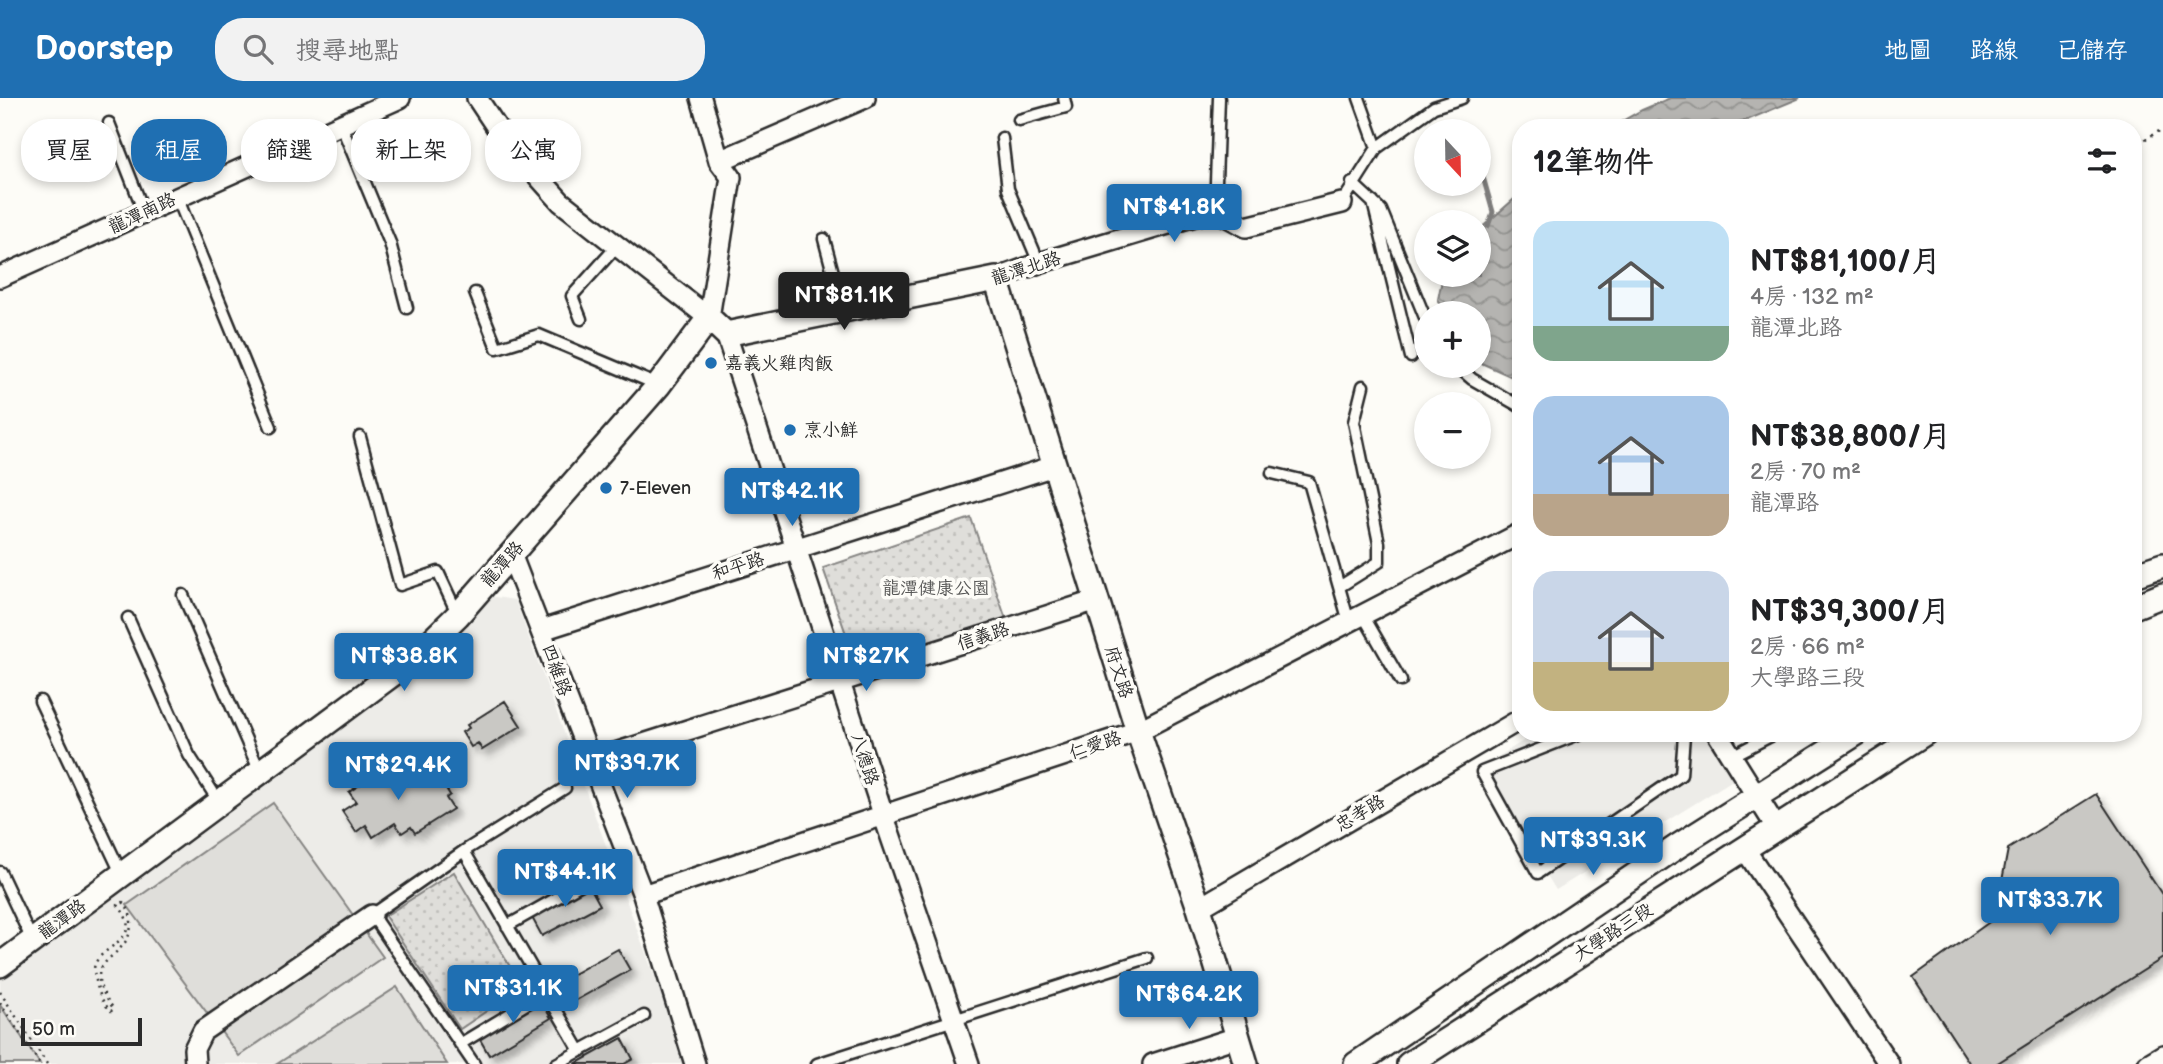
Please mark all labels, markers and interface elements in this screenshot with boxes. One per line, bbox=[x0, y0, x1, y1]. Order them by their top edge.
search box bbox=[215, 18, 705, 81]
text: Doorstep bbox=[35, 29, 173, 69]
icon: search bbox=[239, 30, 277, 68]
text: 搜尋地點 bbox=[295, 36, 399, 67]
text: 地圖 bbox=[1884, 36, 1932, 65]
text: 路線 bbox=[1970, 36, 2018, 65]
text: 已儲存 bbox=[2056, 36, 2128, 65]
chip: 買屋 bbox=[21, 119, 117, 182]
chip: 租屋 bbox=[131, 119, 227, 182]
chip: 篩選 bbox=[241, 119, 337, 182]
chip: 新上架 bbox=[351, 119, 471, 182]
chip: 公寓 bbox=[485, 119, 581, 182]
north arrow bbox=[1414, 119, 1491, 196]
map controls bbox=[1414, 119, 1491, 469]
icon: filters bbox=[2083, 142, 2121, 180]
text: 12筆物件 bbox=[1533, 145, 1654, 181]
pin: NT$41.8K bbox=[1102, 184, 1246, 244]
street label: 龍潭南路 bbox=[105, 189, 179, 238]
text: NT$41.8K bbox=[1123, 193, 1225, 221]
button: layers bbox=[1414, 210, 1491, 287]
text: NT$81,100/月 bbox=[1750, 244, 1941, 280]
street label: 龍潭北路 bbox=[989, 247, 1064, 290]
icon: home bbox=[1589, 249, 1673, 333]
pin: NT$81.1K bbox=[772, 272, 916, 332]
text: NT$81.1K bbox=[794, 281, 894, 309]
text: 4房 · 132 m² bbox=[1750, 283, 1874, 311]
button: + bbox=[1414, 301, 1491, 378]
text: 龍潭北路 bbox=[1750, 314, 1842, 342]
place label: 嘉義火雞肉飯 bbox=[725, 353, 833, 374]
marker: 嘉義火雞肉飯 bbox=[703, 355, 719, 371]
button: − bbox=[1414, 392, 1491, 469]
text: NT$38,800/月 bbox=[1750, 419, 1951, 455]
place label: 烹小鮮 bbox=[804, 420, 858, 441]
marker: 烹小鮮 bbox=[782, 422, 798, 438]
icon: home bbox=[1589, 424, 1673, 508]
text: 2房 · 70 m² bbox=[1750, 458, 1861, 486]
pin: NT$42.1K bbox=[720, 468, 864, 528]
text: NT$42.1K bbox=[740, 477, 844, 505]
place label: 7-Eleven bbox=[620, 478, 691, 499]
marker: 7-Eleven bbox=[598, 480, 614, 496]
text: 龍潭路 bbox=[1750, 489, 1819, 517]
street label: 龍潭路 bbox=[477, 537, 528, 592]
street label: 和平路 bbox=[709, 548, 767, 585]
park label: 龍潭健康公園 bbox=[882, 578, 990, 599]
text: NT$39,300/月 bbox=[1750, 594, 1950, 630]
icon: home bbox=[1589, 599, 1673, 683]
street label: 信義路 bbox=[954, 618, 1012, 655]
text: 2房 · 66 m² bbox=[1750, 633, 1865, 661]
pin: NT$38.8K bbox=[332, 634, 476, 693]
pin: NT$27K bbox=[809, 634, 923, 693]
street label: 四維路 bbox=[537, 641, 576, 699]
text: NT$38.8K bbox=[350, 642, 458, 670]
text: NT$27K bbox=[822, 642, 910, 670]
street label: 府文路 bbox=[1100, 643, 1137, 701]
text: 大學路三段 bbox=[1750, 664, 1865, 692]
street label: 仁愛路 bbox=[1066, 727, 1124, 764]
street label: 八德路 bbox=[846, 730, 883, 788]
pin: NT$39.7K bbox=[555, 740, 699, 800]
pin: NT$29.4K bbox=[326, 742, 470, 802]
text: NT$39.7K bbox=[574, 749, 680, 777]
text: NT$29.4K bbox=[344, 751, 452, 779]
street label: 忠孝路 bbox=[1332, 791, 1389, 836]
pin: NT$39.3K bbox=[1521, 818, 1665, 877]
text: NT$39.3K bbox=[1540, 826, 1646, 854]
pin: NT$44.1K bbox=[493, 850, 637, 909]
text: NT$44.1K bbox=[514, 858, 617, 886]
pin: NT$33.7K bbox=[1978, 878, 2122, 937]
text: NT$33.7K bbox=[1997, 886, 2103, 914]
street label: 龍潭路 bbox=[34, 895, 90, 944]
street label: 大學路三段 bbox=[1570, 899, 1657, 966]
pin: NT$31.1K bbox=[441, 965, 585, 1025]
pin: NT$64.2K bbox=[1117, 972, 1261, 1031]
text: NT$31.1K bbox=[463, 974, 563, 1002]
text: NT$64.2K bbox=[1135, 980, 1243, 1008]
scale bar bbox=[21, 1015, 142, 1047]
text: 50 m bbox=[32, 1018, 75, 1041]

